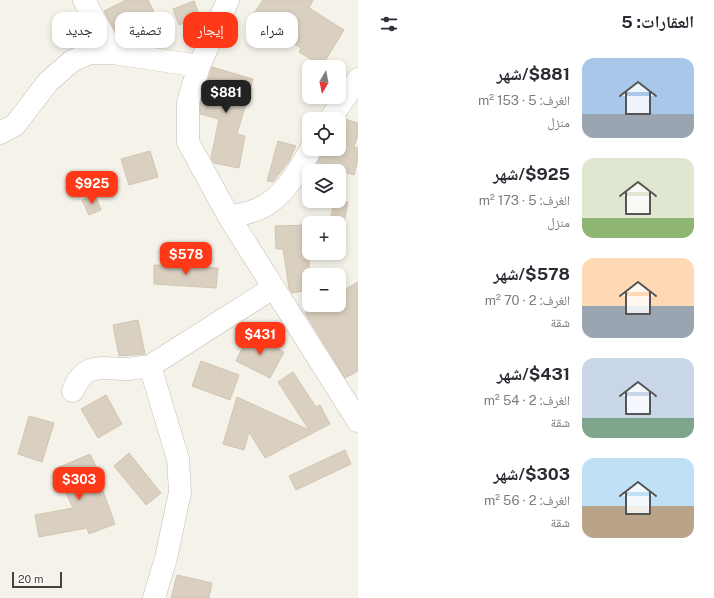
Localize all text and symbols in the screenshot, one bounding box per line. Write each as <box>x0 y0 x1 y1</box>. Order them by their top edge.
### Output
chip: جديد <box>52 12 107 48</box>
chip: تصفية <box>115 12 175 48</box>
chip: إيجار <box>183 12 238 48</box>
chip: شراء <box>246 12 298 48</box>
text: العقارات: 5 <box>621 12 694 32</box>
icon: filters <box>378 13 400 35</box>
north arrow <box>302 60 346 104</box>
map controls <box>302 60 346 312</box>
text: $881/شهر <box>497 64 570 84</box>
icon: home <box>614 74 662 122</box>
pin: $881 <box>202 80 250 114</box>
text: $881 <box>210 85 242 100</box>
text: الغرف: 5 · 153 m² <box>478 93 570 108</box>
button: locate <box>302 112 346 156</box>
text: منزل <box>547 115 570 130</box>
button: layers <box>302 164 346 208</box>
text: $925/شهر <box>493 164 570 184</box>
pin: $925 <box>68 171 116 205</box>
icon: home <box>614 174 662 222</box>
text: $925 <box>75 176 109 191</box>
text: الغرف: 5 · 173 m² <box>479 193 570 208</box>
text: منزل <box>547 215 570 230</box>
button: + <box>302 216 346 260</box>
pin: $578 <box>162 242 210 276</box>
text: $578 <box>169 247 203 262</box>
text: $578/شهر <box>493 264 570 284</box>
button: − <box>302 268 346 312</box>
icon: home <box>614 274 662 322</box>
text: الغرف: 2 · 70 m² <box>485 293 570 308</box>
text: شقة <box>551 315 570 330</box>
pin: $431 <box>236 322 284 356</box>
text: $431 <box>244 327 276 342</box>
text: $431/شهر <box>497 364 570 384</box>
icon: home <box>614 374 662 422</box>
text: الغرف: 2 · 54 m² <box>484 393 570 408</box>
text: شقة <box>551 415 570 430</box>
text: $303/شهر <box>493 464 570 484</box>
pin: $303 <box>55 467 103 501</box>
text: $303 <box>62 472 96 487</box>
icon: home <box>614 474 662 522</box>
text: الغرف: 2 · 56 m² <box>484 493 570 508</box>
text: شقة <box>551 515 570 530</box>
scale bar <box>12 570 62 589</box>
text: 20 m <box>18 573 43 585</box>

